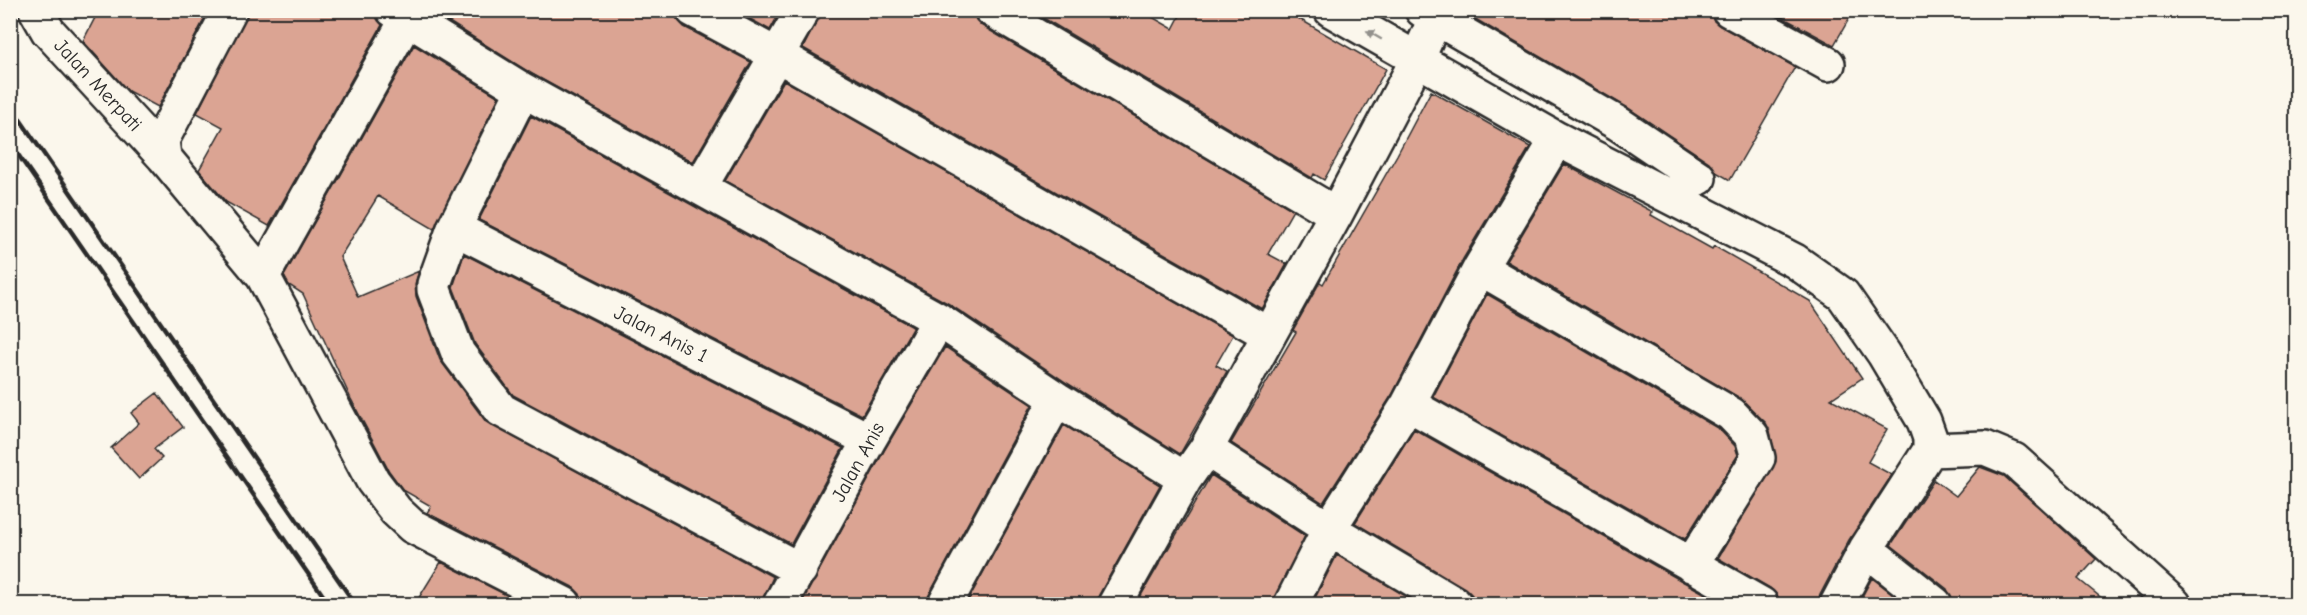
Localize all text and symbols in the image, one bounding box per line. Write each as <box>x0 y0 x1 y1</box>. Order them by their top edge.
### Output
one-way arrow <box>1365 30 1382 40</box>
street label: Jalan Merpati <box>49 34 147 136</box>
street label: Jalan Anis 1 <box>610 301 712 367</box>
street label: Jalan Anis <box>827 418 889 506</box>

